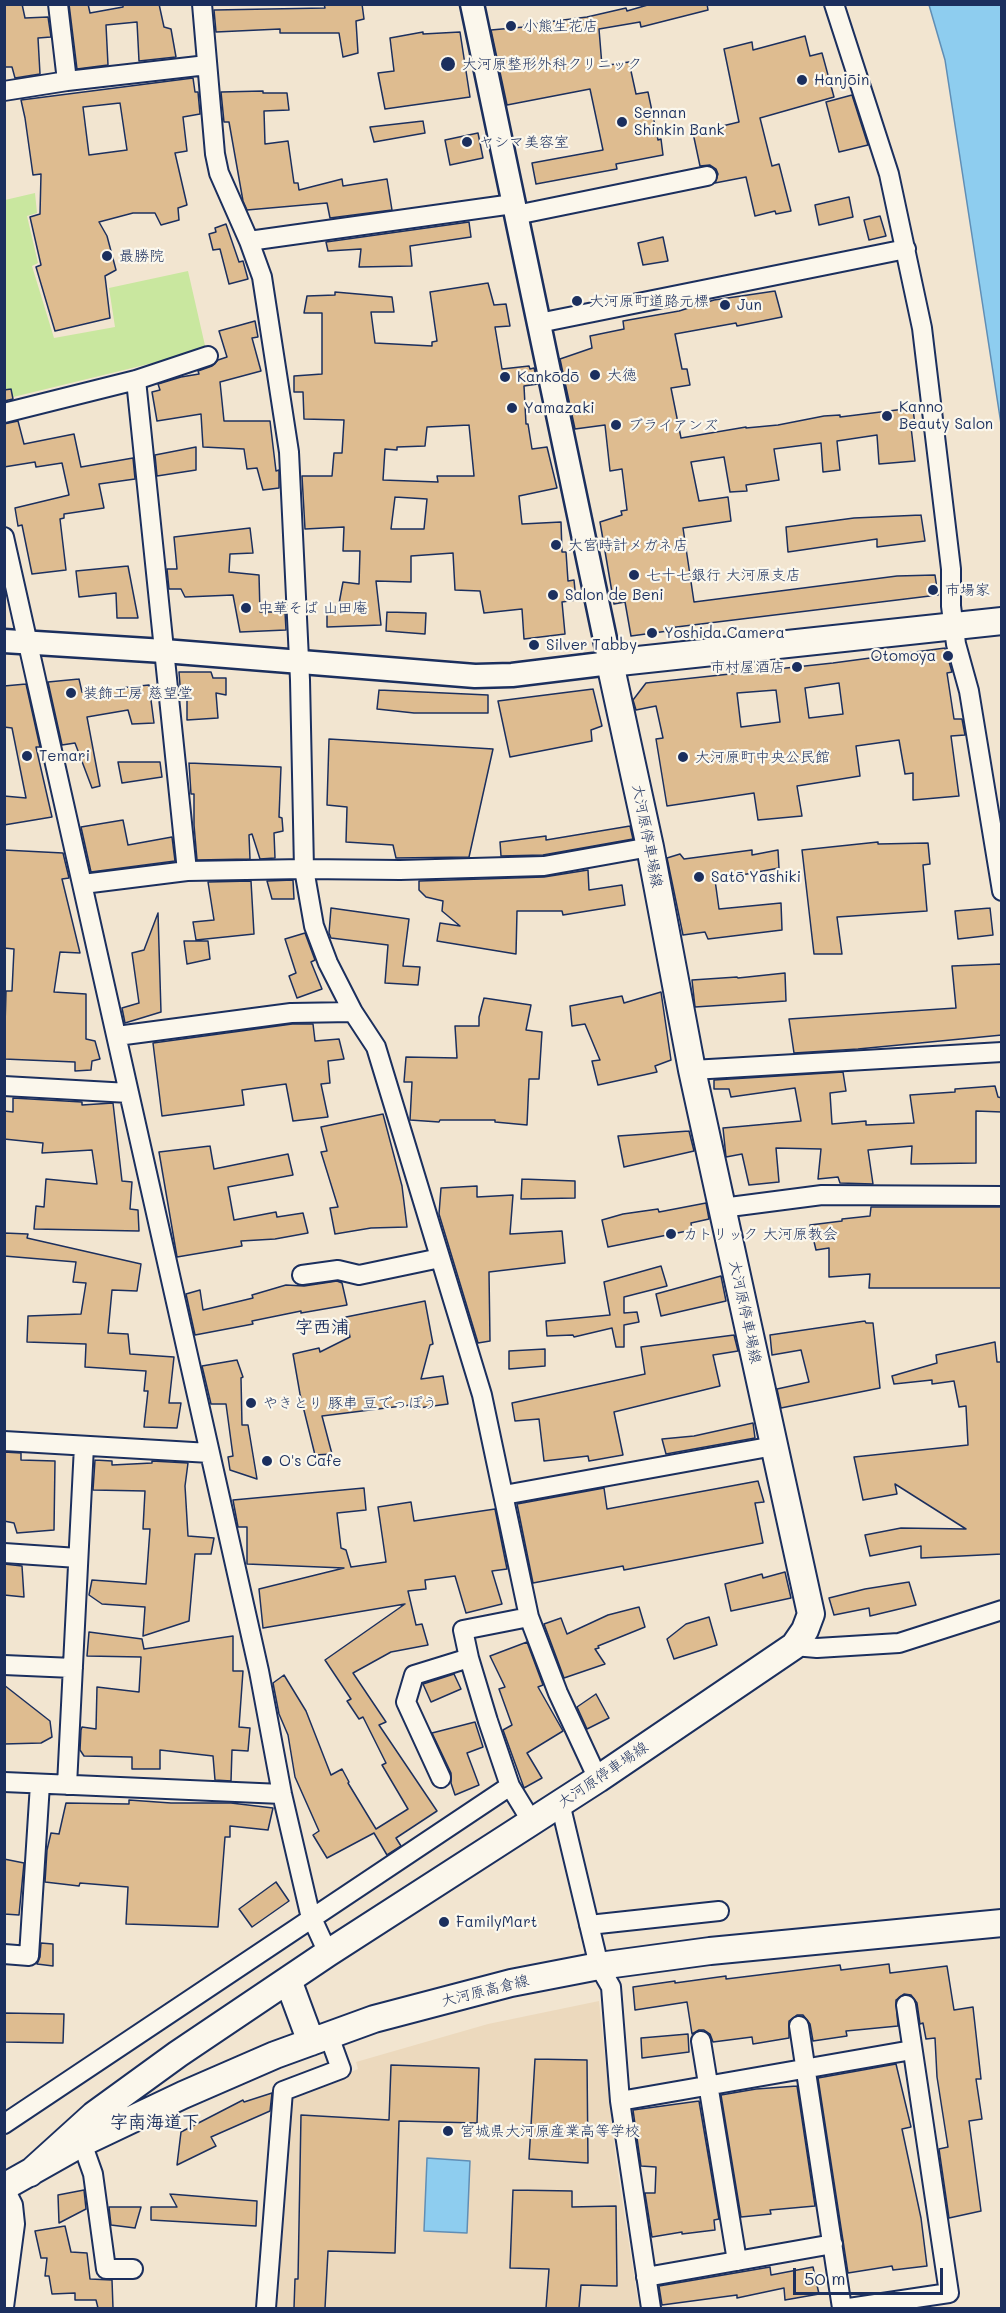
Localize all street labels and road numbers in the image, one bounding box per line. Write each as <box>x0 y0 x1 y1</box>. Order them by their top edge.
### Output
street label: 大河原停車場線 <box>628 783 666 889</box>
street label: 大河原停車場線 <box>725 1259 765 1365</box>
street label: 大河原停車場線 <box>554 1738 652 1812</box>
street label: 大河原高倉線 <box>439 1971 531 2011</box>

